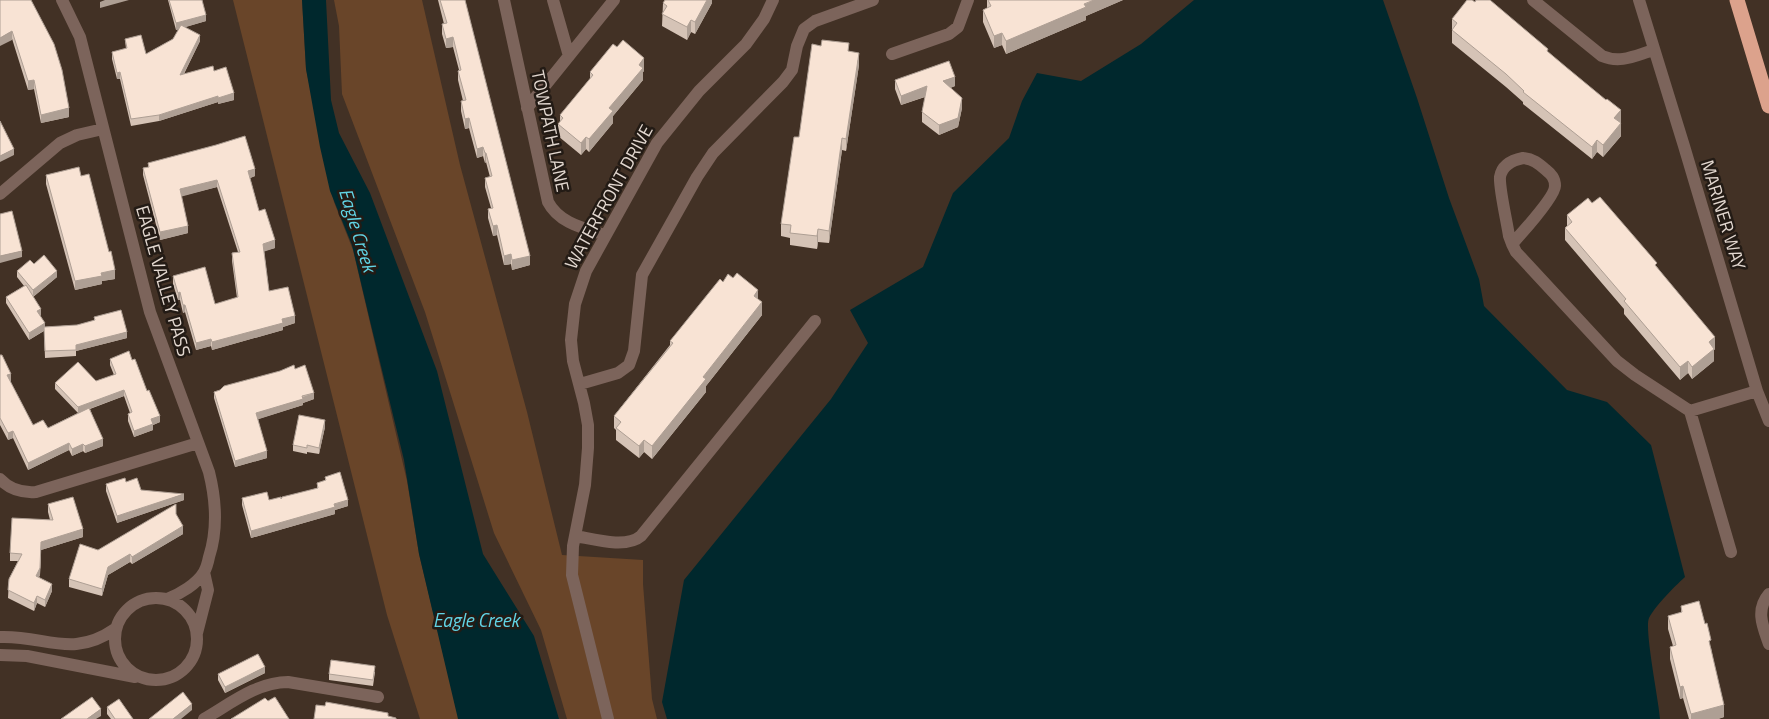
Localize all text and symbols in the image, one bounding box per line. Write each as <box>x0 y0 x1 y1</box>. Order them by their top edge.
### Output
street label: TOWPATH LANE <box>524 67 577 194</box>
street label: WATERFRONT DRIVE <box>558 120 660 274</box>
street label: MARINER WAY <box>1694 157 1753 273</box>
water label: Eagle Creek <box>332 184 386 278</box>
street label: EAGLE VALLEY PASS <box>129 202 198 360</box>
water label: Eagle Creek <box>433 605 522 634</box>

